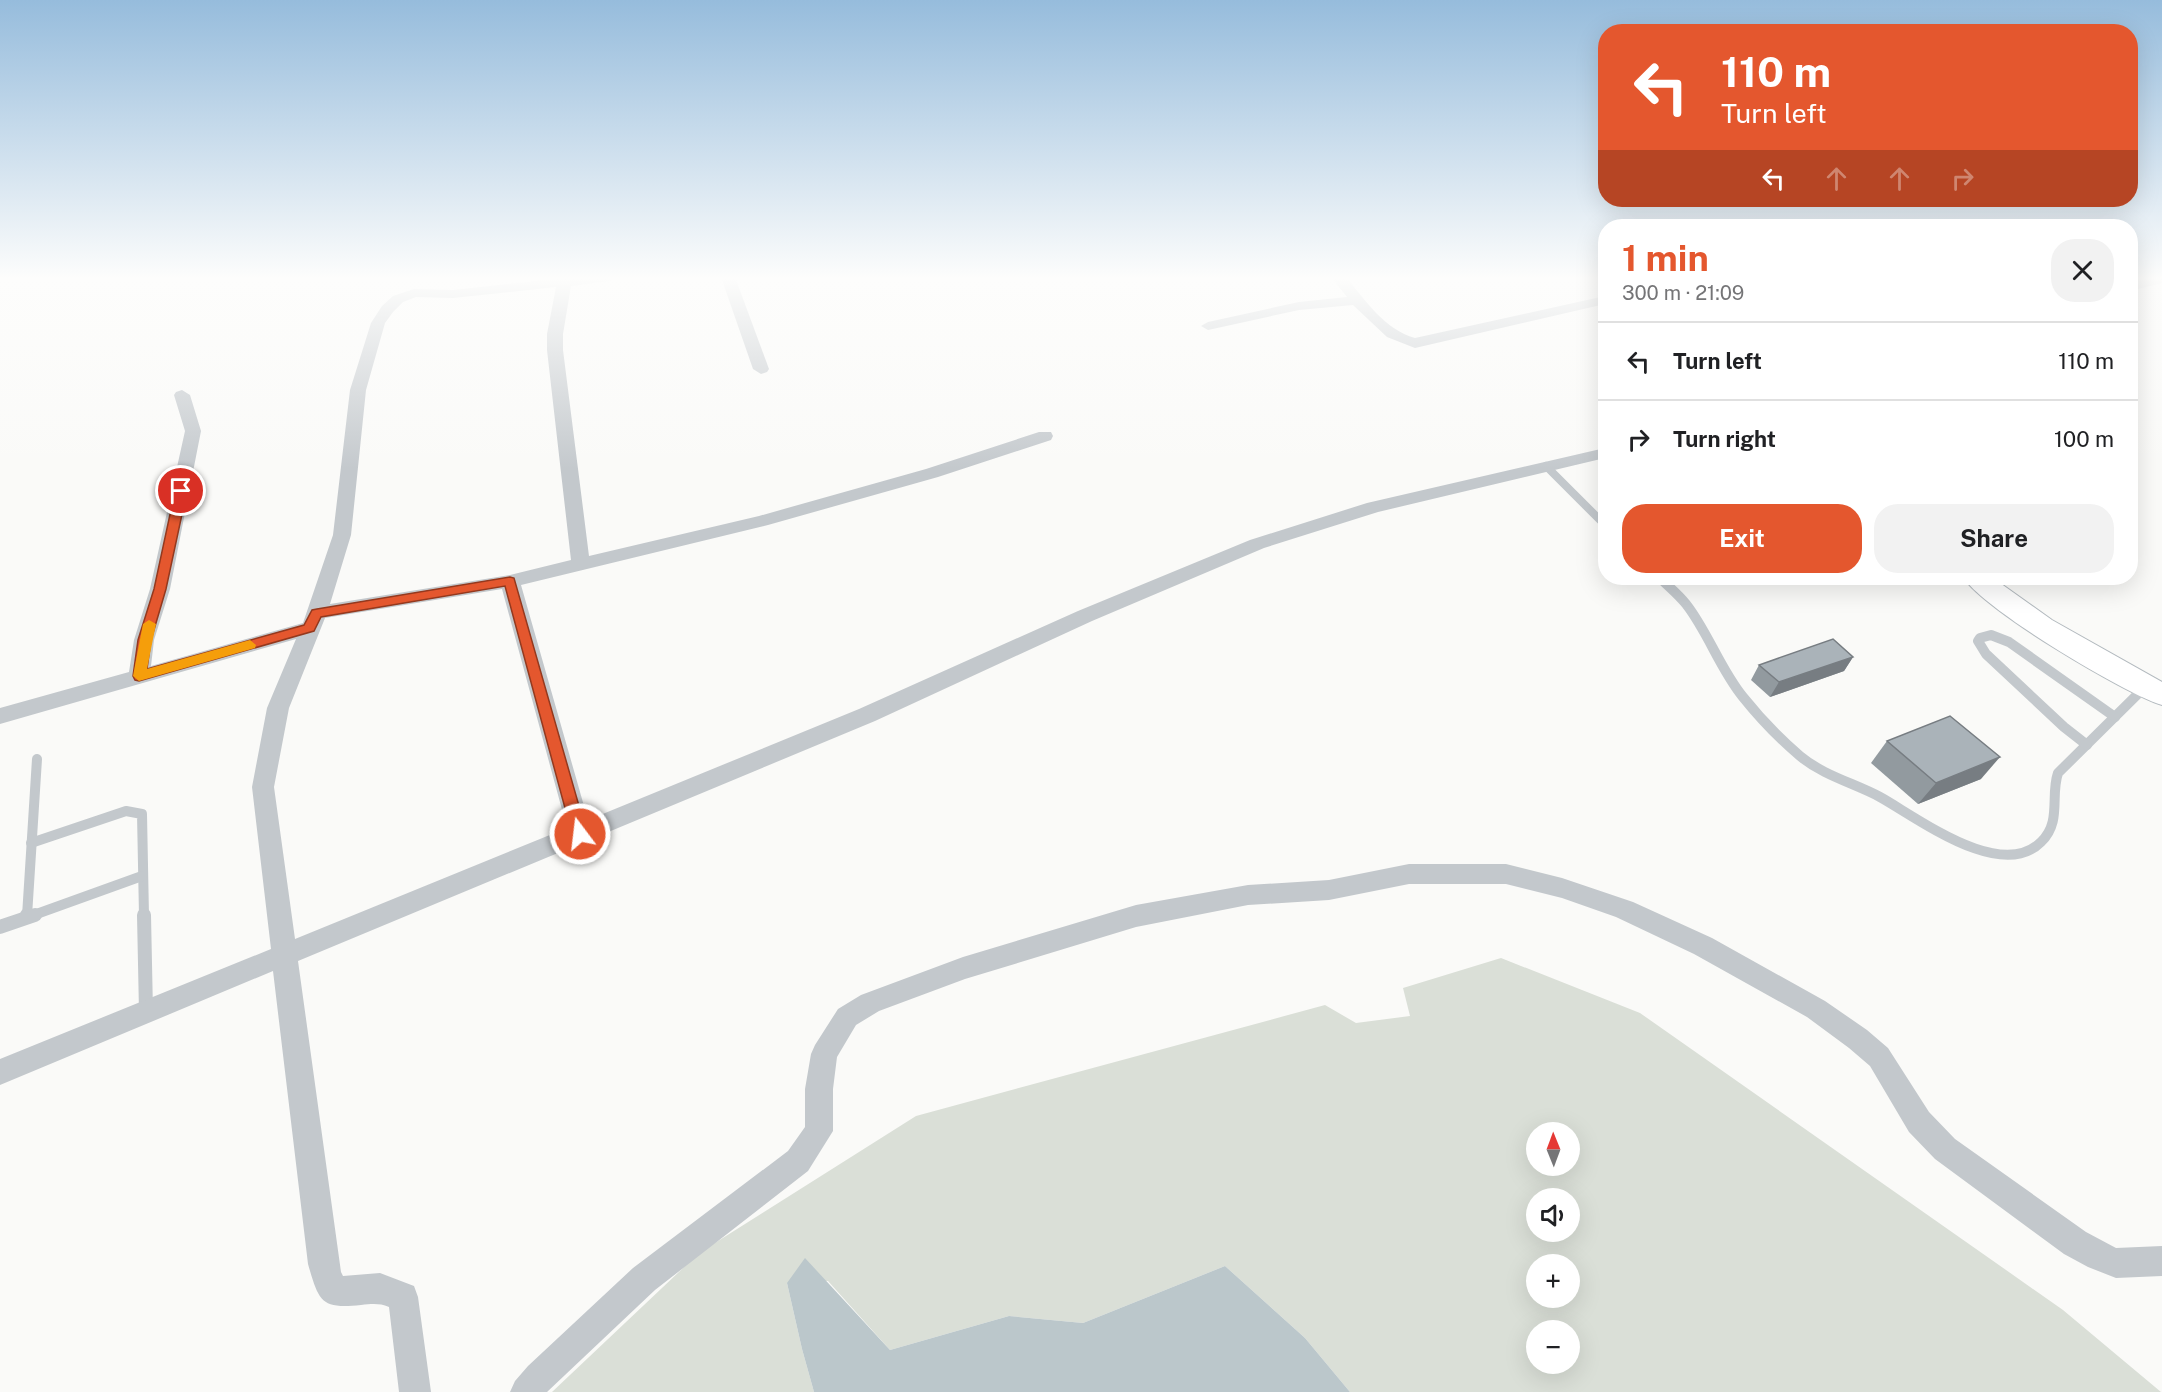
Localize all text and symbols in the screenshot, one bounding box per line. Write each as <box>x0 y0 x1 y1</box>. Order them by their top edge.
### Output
text: 110 m <box>1721 47 1831 96</box>
icon: left <box>1622 48 1700 126</box>
text: Turn left <box>1721 97 1827 129</box>
icon: left <box>1757 162 1790 195</box>
icon: ahead <box>1820 162 1853 195</box>
icon: ahead <box>1883 162 1916 195</box>
icon: right <box>1946 162 1979 195</box>
text: 1 min <box>1622 237 1709 279</box>
button: close <box>2051 239 2114 302</box>
text: 300 m · 21:09 <box>1622 281 1744 305</box>
icon: left <box>1622 345 1655 378</box>
text: Turn left <box>1673 348 1762 374</box>
text: 110 m <box>2058 348 2114 374</box>
icon: right <box>1622 423 1655 456</box>
text: Turn right <box>1673 426 1776 452</box>
text: 100 m <box>2054 426 2114 452</box>
pin <box>155 465 206 516</box>
icon: arrive <box>164 474 197 507</box>
button: Exit <box>1622 504 1862 573</box>
button: Share <box>1874 504 2114 573</box>
position arrow <box>548 802 612 866</box>
north arrow <box>1526 1122 1580 1176</box>
map controls <box>1526 1122 1580 1374</box>
button: sound <box>1526 1188 1580 1242</box>
button: + <box>1526 1254 1580 1308</box>
button: − <box>1526 1320 1580 1374</box>

